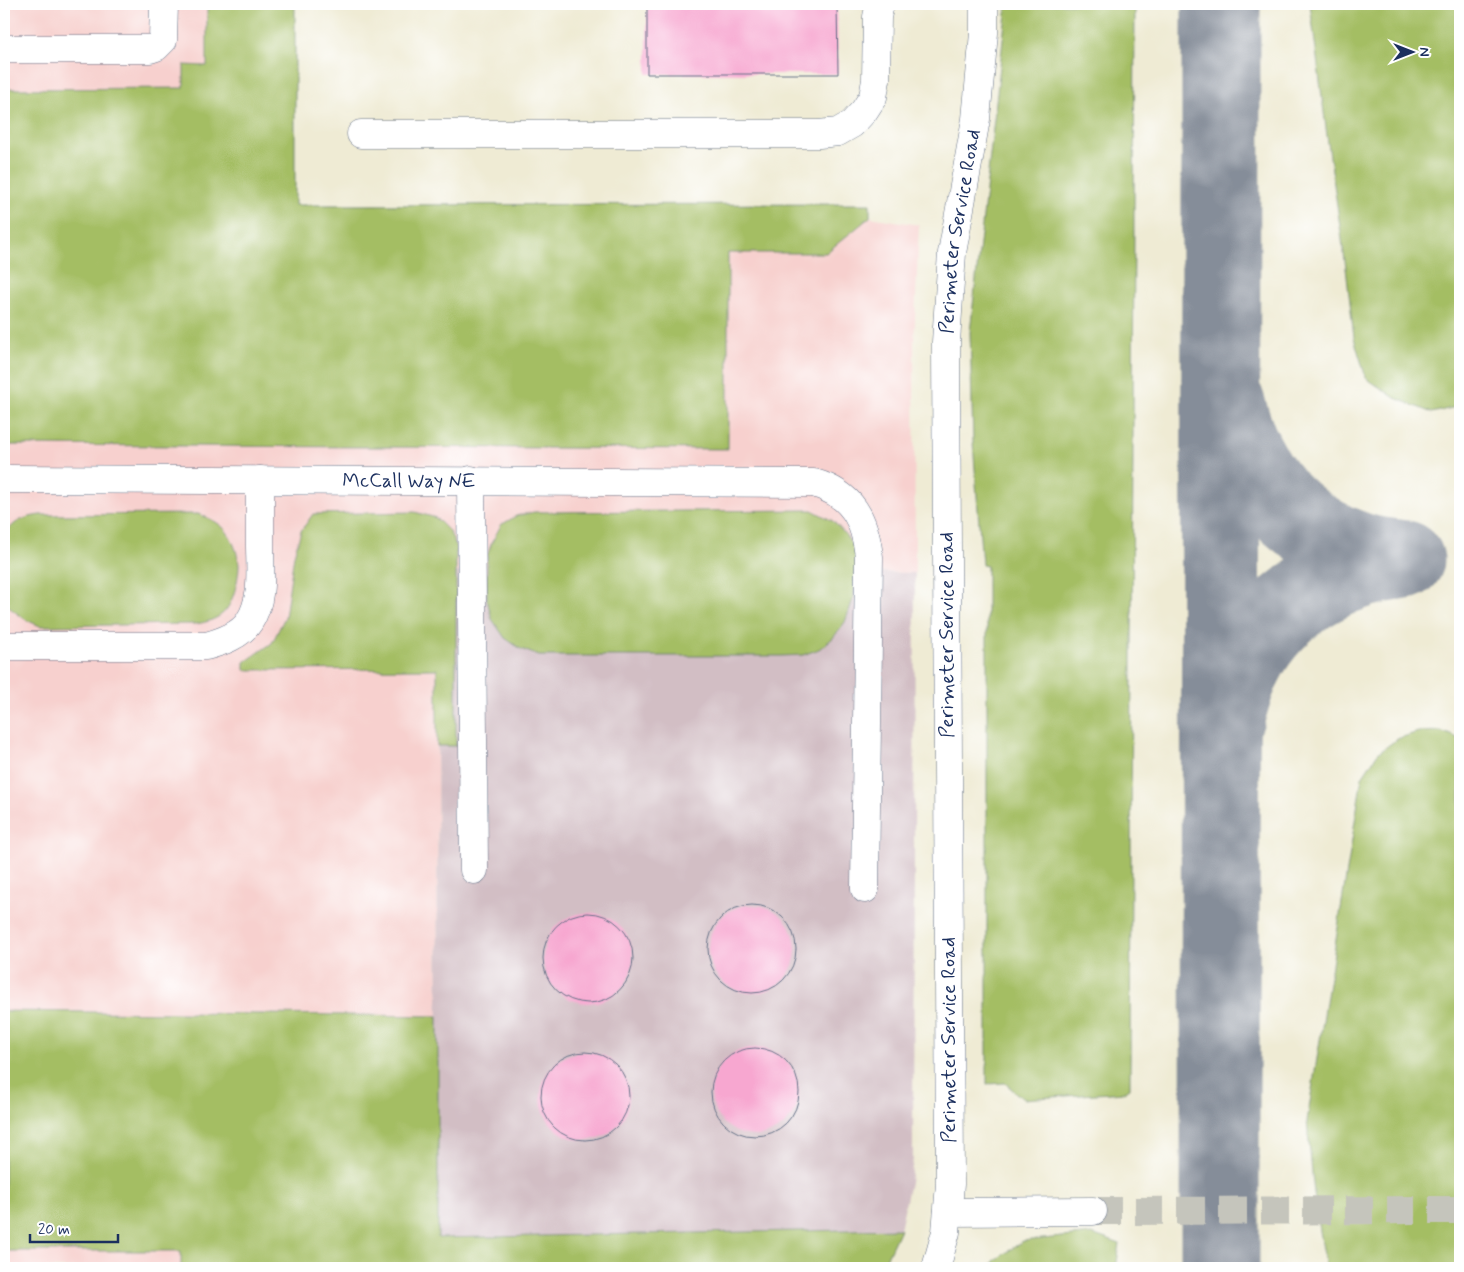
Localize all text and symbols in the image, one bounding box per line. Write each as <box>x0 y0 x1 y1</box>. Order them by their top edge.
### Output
north arrow <box>1386 28 1436 78</box>
text: N <box>1415 47 1433 57</box>
street label: Perimeter Service Road <box>933 127 987 335</box>
street label: McCall Way NE <box>342 467 476 495</box>
street label: Perimeter Service Road <box>934 532 961 738</box>
street label: Perimeter Service Road <box>936 937 963 1143</box>
scale bar <box>30 1212 118 1244</box>
text: 20 m <box>38 1220 70 1240</box>

